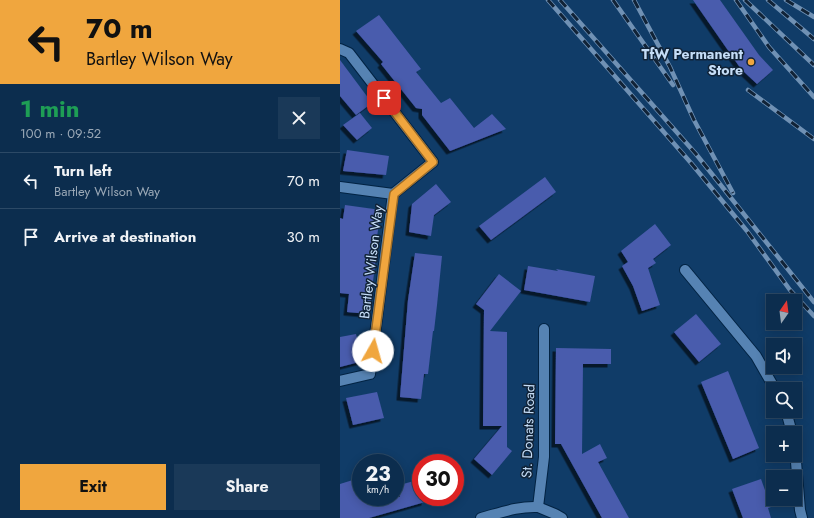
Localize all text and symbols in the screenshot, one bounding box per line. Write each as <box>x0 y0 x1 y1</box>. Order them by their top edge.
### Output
text: 70 m <box>86 8 153 49</box>
icon: left <box>20 16 72 68</box>
place label: TfW Permanent Store <box>642 44 744 80</box>
text: Bartley Wilson Way <box>86 46 233 72</box>
marker: TfW Permanent Store <box>746 57 756 67</box>
pin <box>367 81 401 115</box>
icon: arrive <box>373 87 395 109</box>
text: 1 min <box>20 91 80 126</box>
button: close <box>278 97 320 139</box>
text: 100 m · 09:52 <box>20 124 101 143</box>
text: Turn left <box>54 160 112 182</box>
icon: left <box>20 170 42 192</box>
text: 70 m <box>287 170 320 192</box>
text: Bartley Wilson Way <box>54 182 160 201</box>
street label: Bartley Wilson Way <box>354 203 388 320</box>
icon: arrive <box>20 226 42 248</box>
text: Arrive at destination <box>54 226 196 248</box>
text: 30 m <box>287 226 320 248</box>
north arrow <box>766 294 802 330</box>
map controls <box>766 294 802 506</box>
position arrow <box>352 330 394 372</box>
button: sound <box>766 338 802 374</box>
button: search <box>766 382 802 418</box>
street label: St. Donats Road <box>516 384 540 478</box>
button: + <box>766 426 802 462</box>
speed limit sign: 30 <box>412 454 464 506</box>
text: 23 <box>365 460 391 489</box>
button: Exit <box>20 464 166 510</box>
button: Share <box>174 464 320 510</box>
button: − <box>766 470 802 506</box>
text: km/h <box>367 482 389 497</box>

